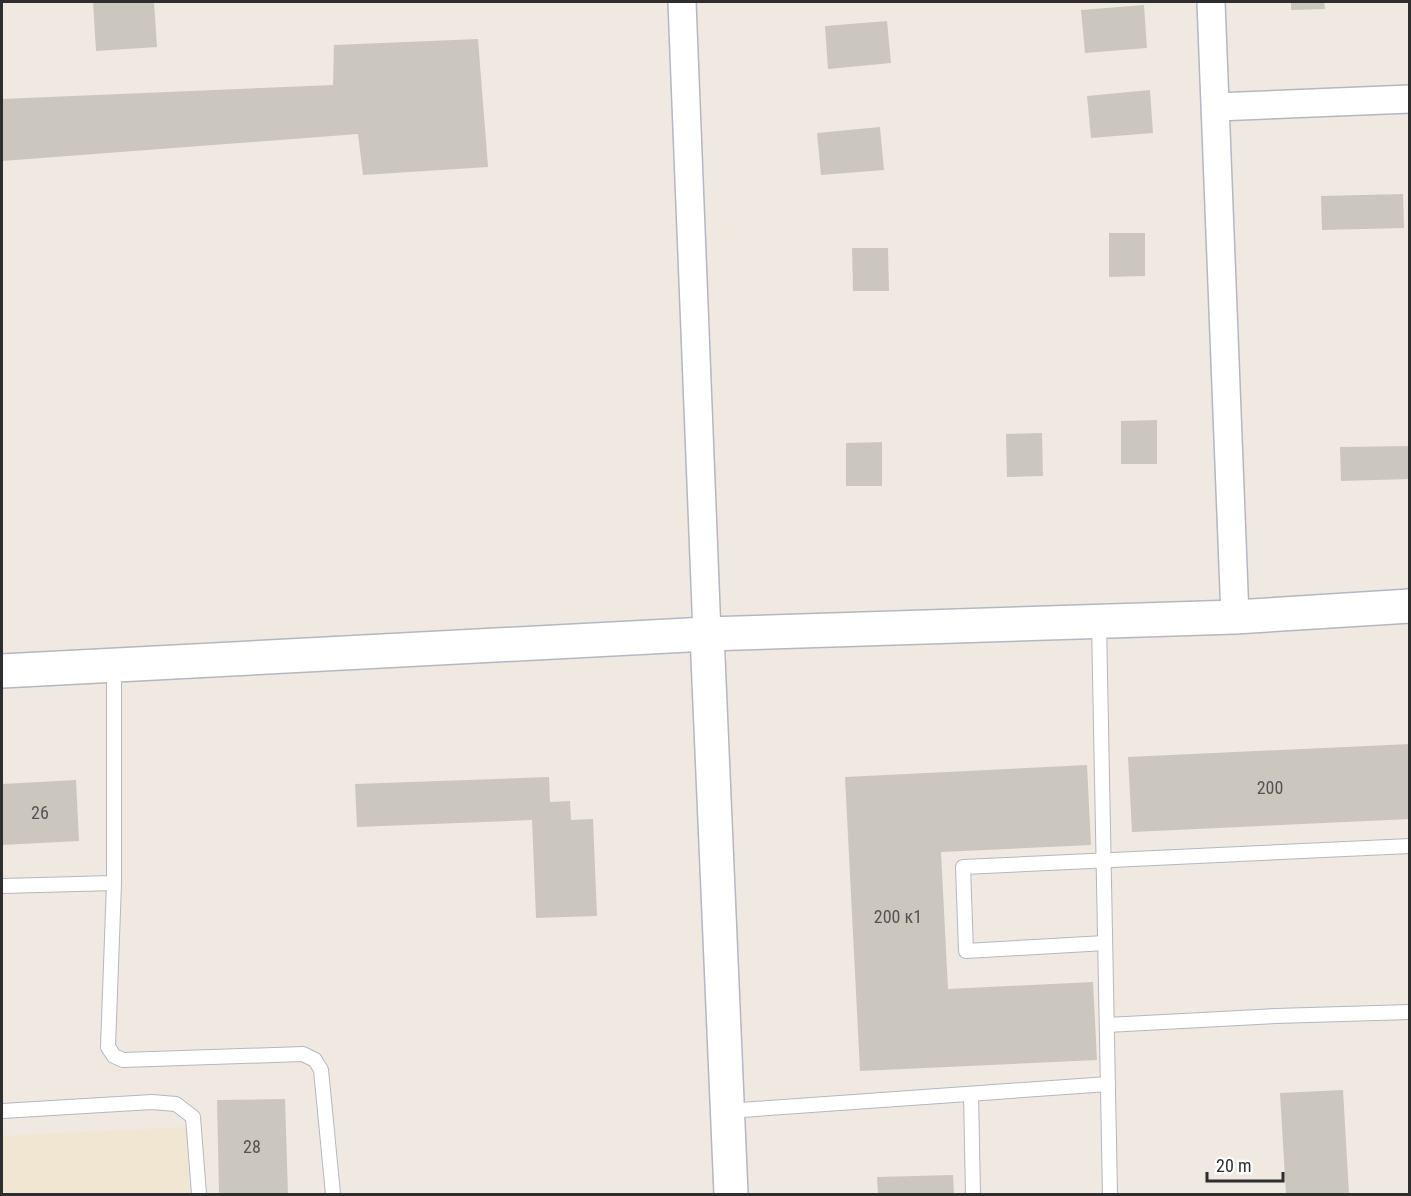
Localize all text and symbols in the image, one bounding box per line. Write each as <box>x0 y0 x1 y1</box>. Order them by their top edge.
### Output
house number: 200 <box>1257 777 1283 798</box>
house number: 26 <box>31 802 49 823</box>
house number: 200 к1 <box>874 906 922 927</box>
house number: 28 <box>243 1136 261 1157</box>
scale bar <box>1207 1145 1284 1183</box>
text: 20 m <box>1216 1155 1251 1176</box>

